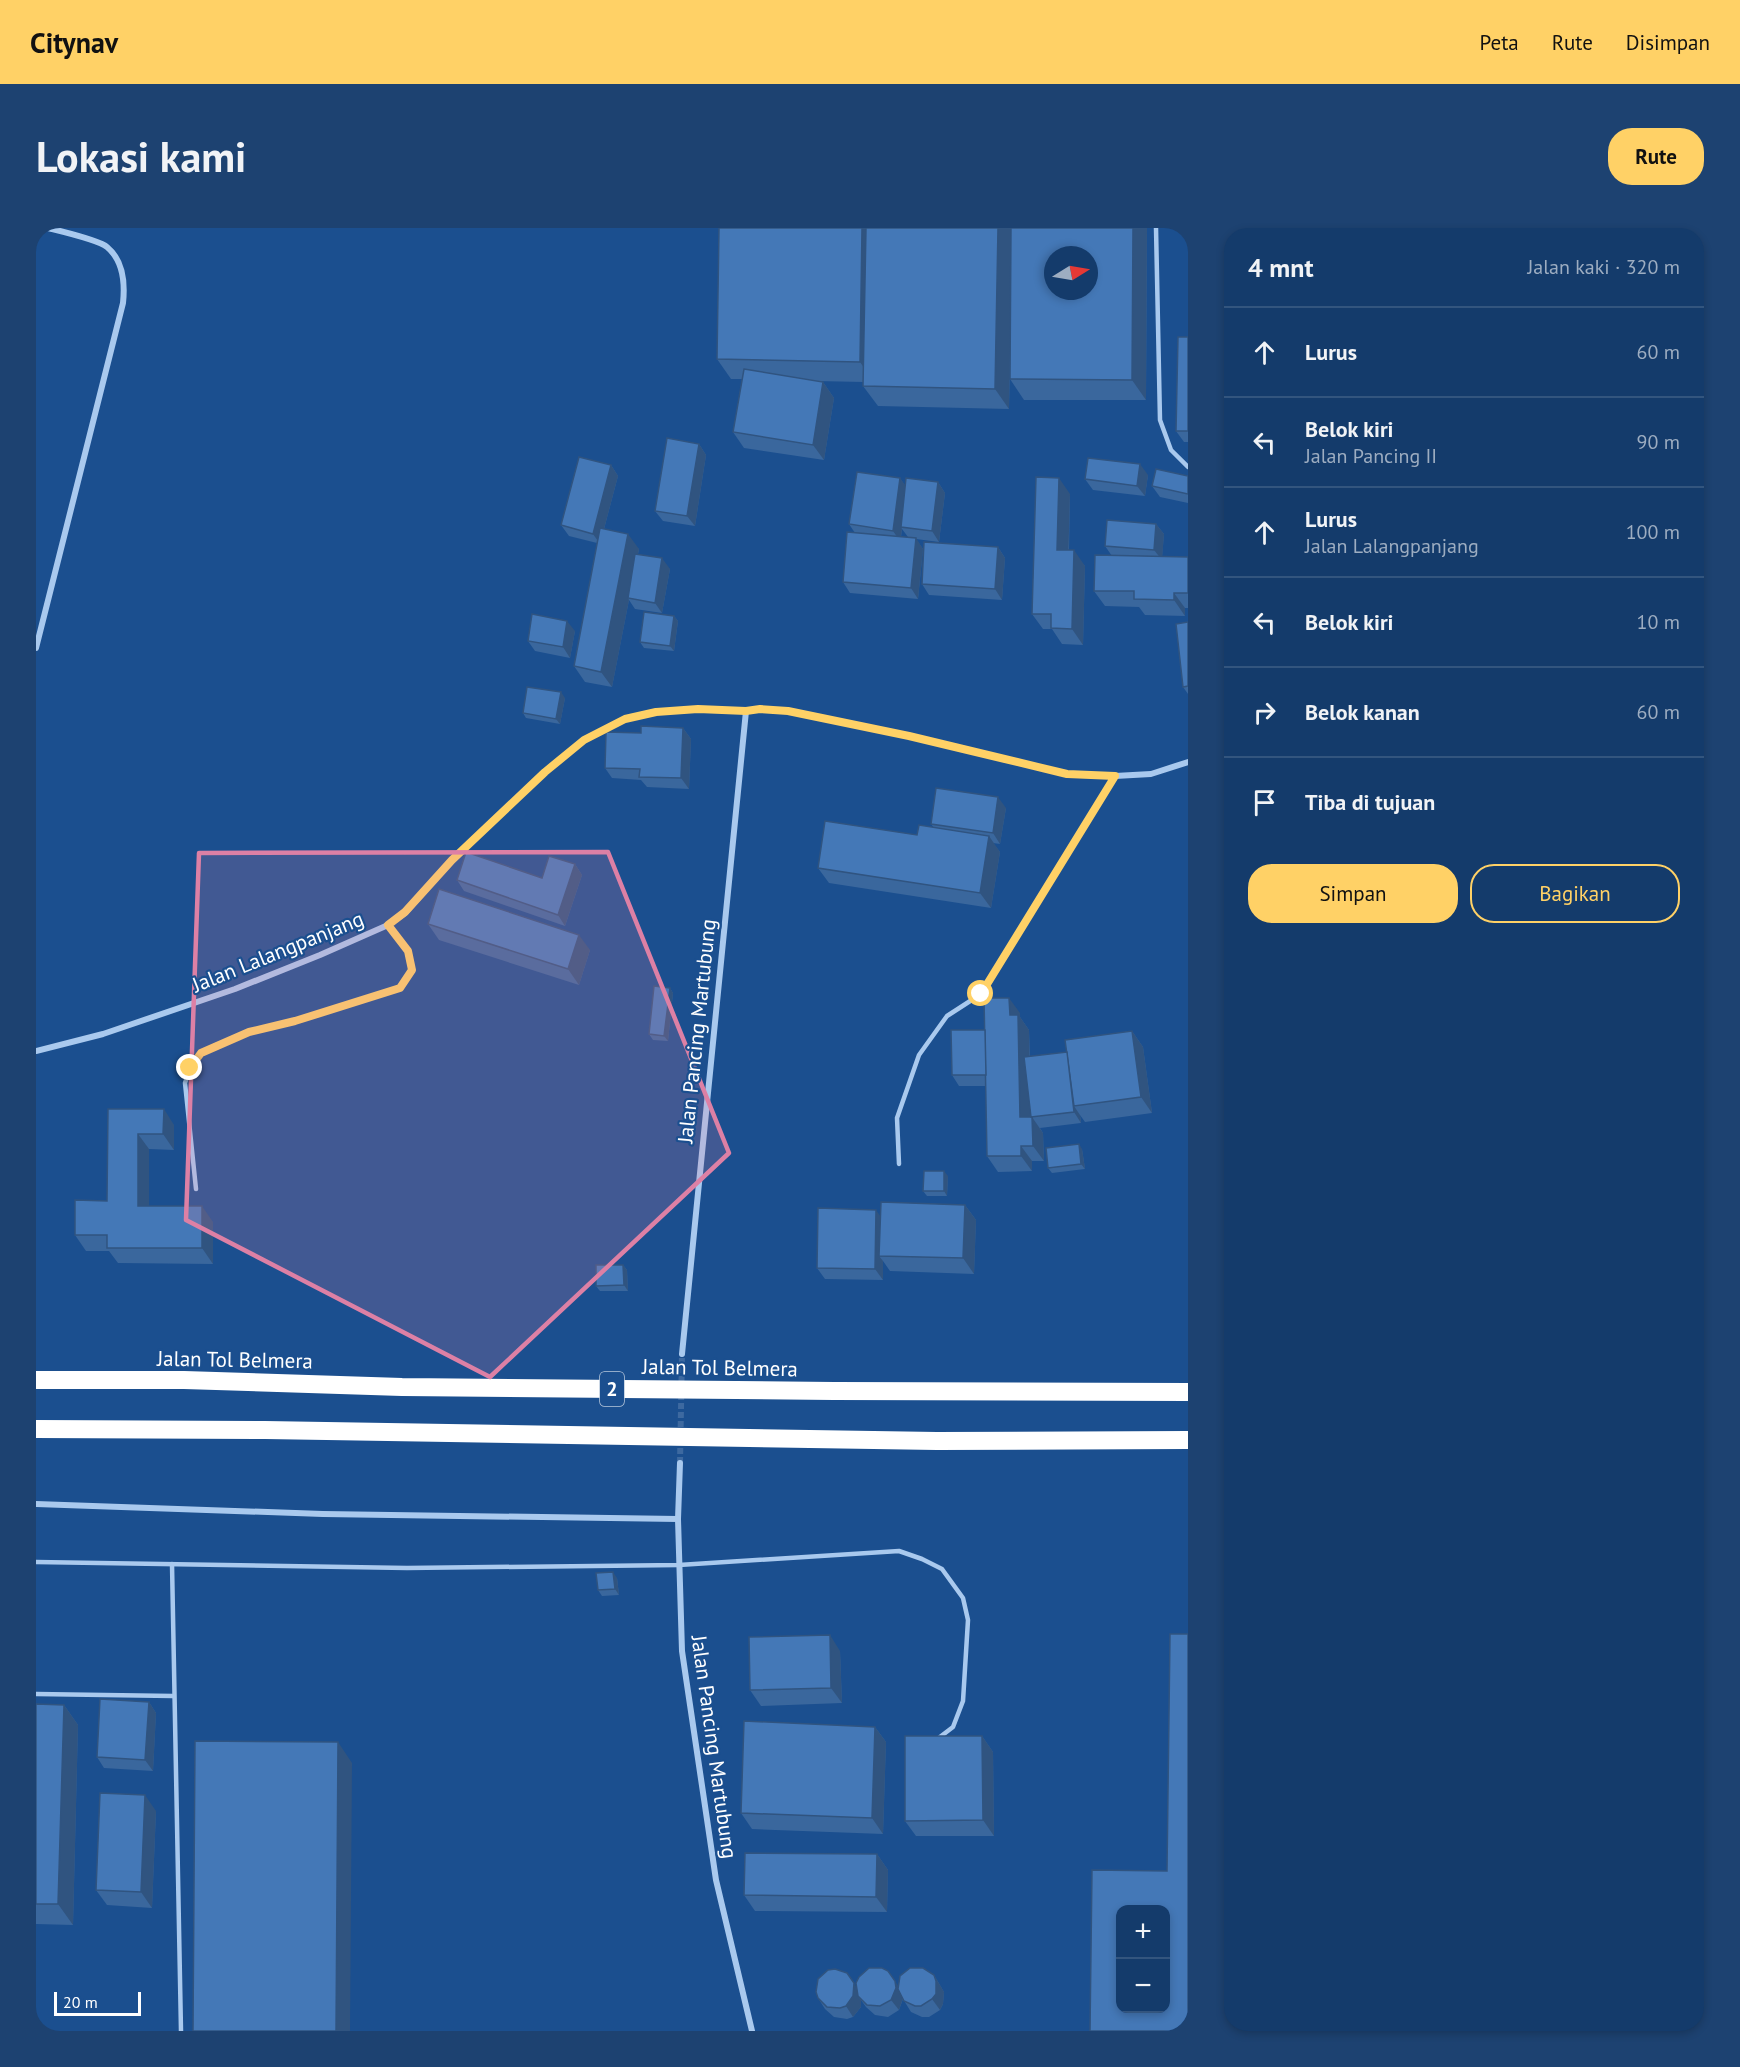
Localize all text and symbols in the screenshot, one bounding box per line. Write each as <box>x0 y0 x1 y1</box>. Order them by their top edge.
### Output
text: Citynav <box>30 24 118 61</box>
text: Peta <box>1479 29 1519 56</box>
text: Rute <box>1552 29 1593 56</box>
text: Disimpan <box>1626 29 1710 56</box>
button: Rute <box>1608 128 1704 185</box>
text: Lokasi kami <box>36 129 246 184</box>
north arrow <box>1044 246 1098 300</box>
text: 4 mnt <box>1248 251 1314 284</box>
text: Jalan kaki · 320 m <box>1527 254 1680 280</box>
icon: ahead <box>1248 336 1281 369</box>
text: Lurus <box>1305 338 1357 366</box>
text: 60 m <box>1637 339 1680 365</box>
text: Belok kiri <box>1305 415 1394 443</box>
icon: left <box>1248 426 1281 459</box>
text: 90 m <box>1637 429 1680 455</box>
text: Jalan Pancing II <box>1305 443 1437 469</box>
text: Lurus <box>1305 505 1357 533</box>
icon: ahead <box>1248 516 1281 549</box>
text: 100 m <box>1626 519 1680 545</box>
text: Jalan Lalangpanjang <box>1305 533 1479 559</box>
icon: left <box>1248 606 1281 639</box>
text: Belok kiri <box>1305 608 1394 636</box>
text: 10 m <box>1637 609 1680 635</box>
icon: right <box>1248 696 1281 729</box>
text: Belok kanan <box>1305 698 1420 726</box>
text: 60 m <box>1637 699 1680 725</box>
icon: arrive <box>1248 786 1281 819</box>
text: Tiba di tujuan <box>1305 788 1435 816</box>
button: Simpan <box>1248 864 1458 923</box>
button: Bagikan <box>1470 864 1680 923</box>
street label: Jalan Lalangpanjang <box>187 905 367 999</box>
street label: Jalan Pancing Martubung <box>671 918 722 1145</box>
route start <box>967 980 993 1006</box>
route end <box>176 1054 202 1080</box>
street label: Jalan Tol Belmera <box>156 1345 313 1374</box>
street label: Jalan Tol Belmera <box>641 1353 798 1382</box>
road number: 2 <box>600 1372 624 1406</box>
street label: Jalan Pancing Martubung <box>685 1633 744 1860</box>
map controls <box>1116 1905 1170 2013</box>
button: + <box>1116 1905 1170 1959</box>
button: − <box>1116 1959 1170 2013</box>
scale bar <box>54 1989 141 2016</box>
text: 20 m <box>63 1992 98 2012</box>

